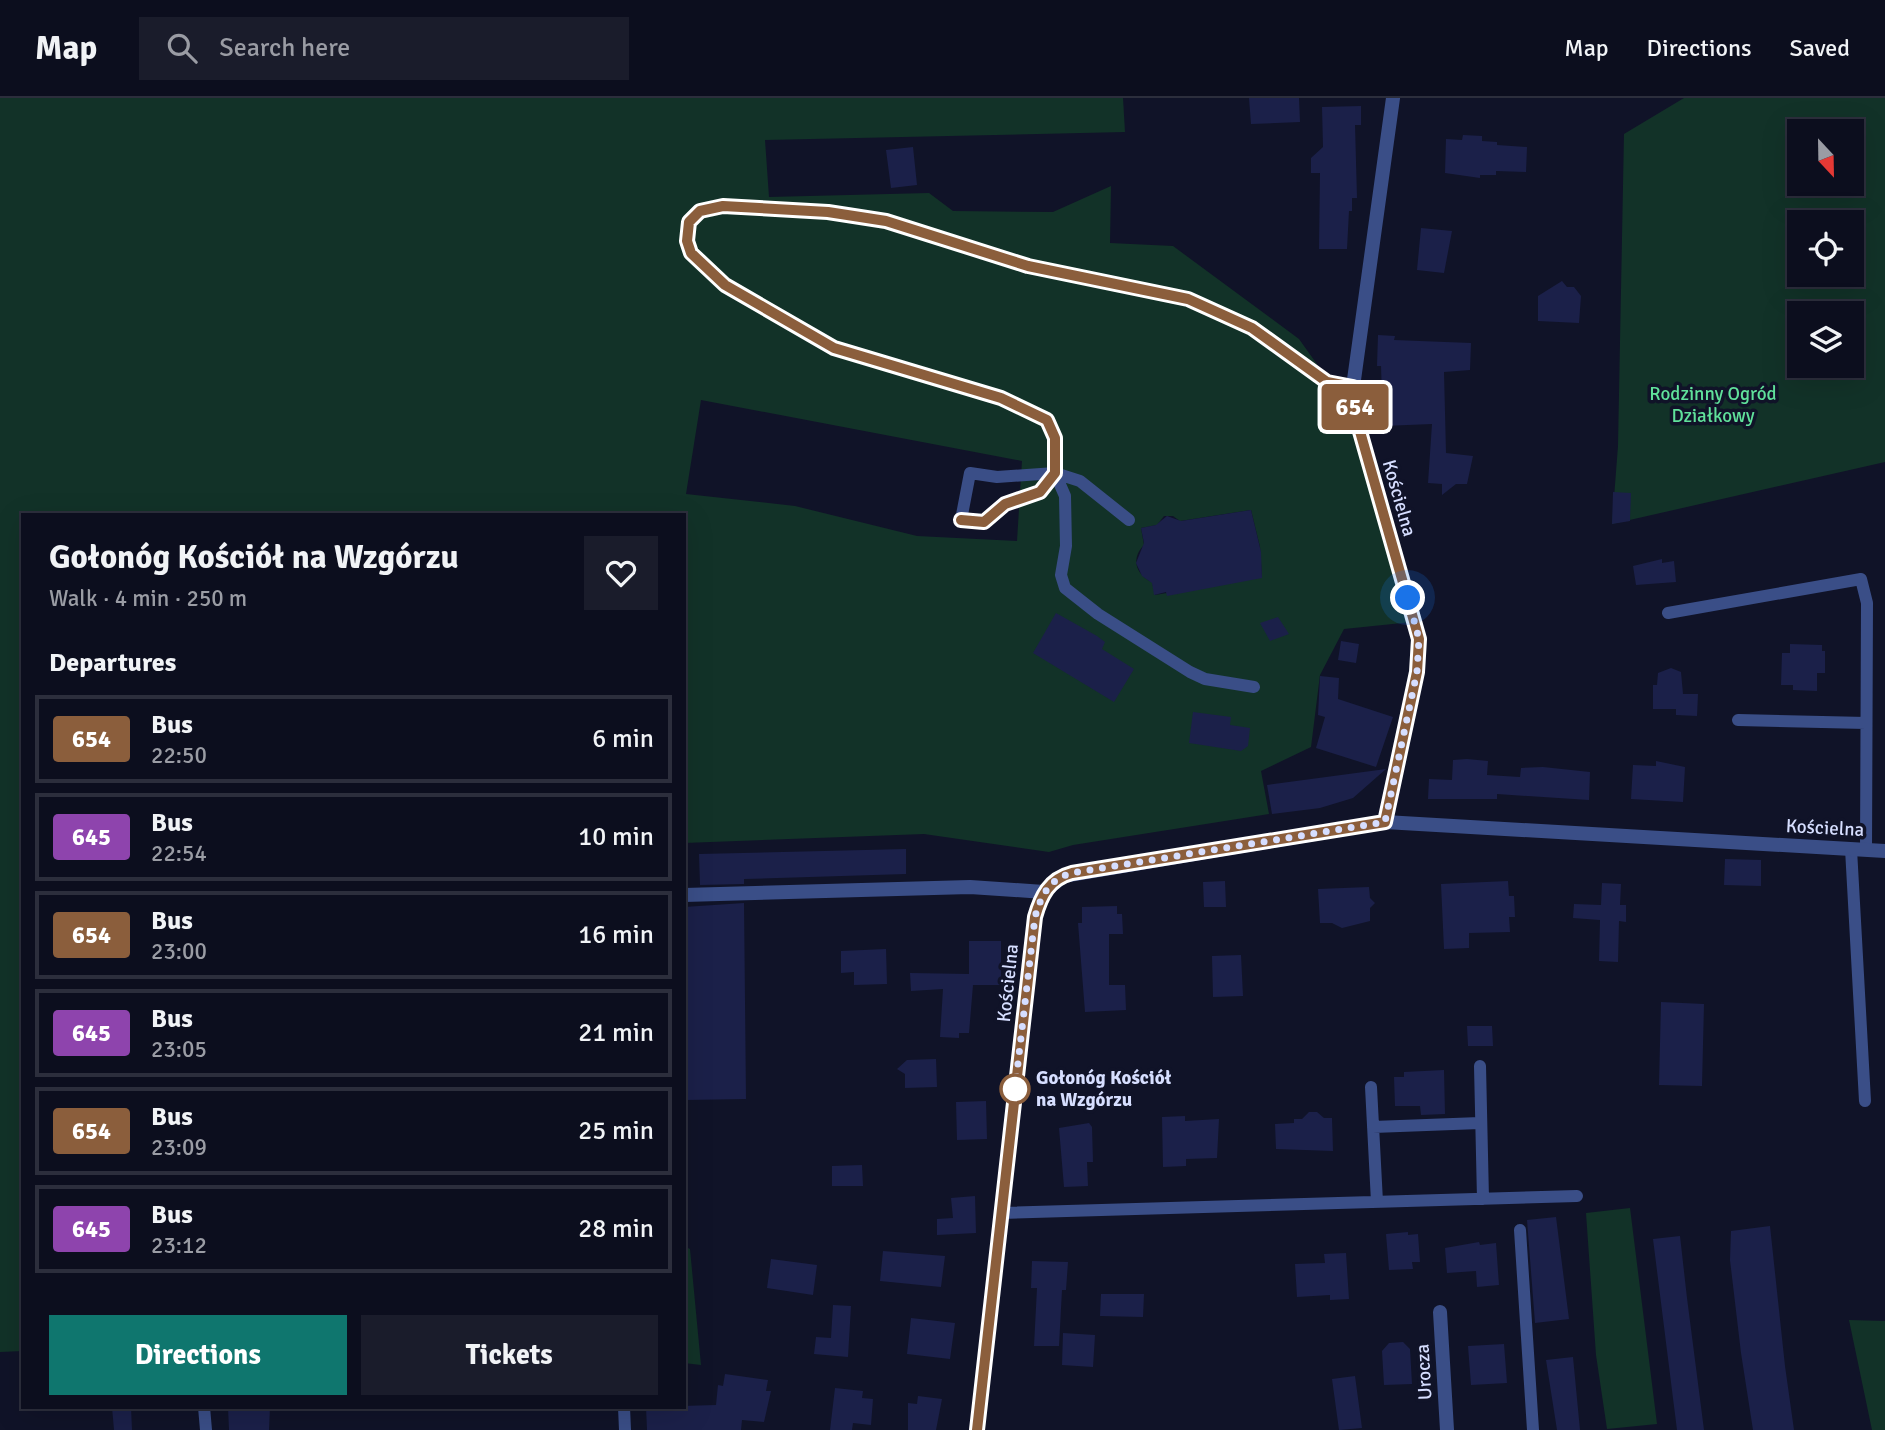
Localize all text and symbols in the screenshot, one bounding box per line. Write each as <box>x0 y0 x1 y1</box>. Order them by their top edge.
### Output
search box <box>139 17 629 80</box>
text: Map <box>35 28 97 69</box>
icon: search <box>163 29 201 67</box>
text: Search here <box>219 32 350 64</box>
text: Map <box>1564 33 1609 63</box>
text: Directions <box>1647 33 1752 63</box>
text: Saved <box>1790 33 1850 63</box>
north arrow <box>1787 119 1864 196</box>
map controls <box>1787 119 1864 378</box>
button: locate <box>1787 210 1864 287</box>
button: layers <box>1787 301 1864 378</box>
park label: Rodzinny Ogród Działkowy <box>1649 382 1777 428</box>
line badge: 654 <box>1315 384 1395 430</box>
text: 654 <box>1336 392 1374 422</box>
street label: Kościelna <box>1377 457 1421 539</box>
button: heart <box>584 536 658 610</box>
text: Gołonóg Kościół na Wzgórzu <box>49 537 459 578</box>
your location <box>1390 580 1425 615</box>
text: Walk · 4 min · 250 m <box>49 584 247 613</box>
text: Departures <box>49 647 176 679</box>
text: Bus <box>151 709 193 741</box>
text: 6 min <box>592 723 654 755</box>
text: 654 <box>72 724 111 754</box>
text: 22:50 <box>151 741 207 770</box>
text: Bus <box>151 807 193 839</box>
street label: Kościelna <box>1785 814 1865 842</box>
text: 10 min <box>578 821 654 853</box>
text: 645 <box>72 822 111 852</box>
text: 22:54 <box>151 839 207 868</box>
text: Bus <box>151 905 193 937</box>
text: 16 min <box>578 919 654 951</box>
text: 654 <box>72 920 111 950</box>
text: 23:00 <box>151 937 207 966</box>
street label: Kościelna <box>992 943 1024 1023</box>
text: Bus <box>151 1003 193 1035</box>
text: 21 min <box>578 1017 654 1049</box>
text: 645 <box>72 1018 111 1048</box>
text: 23:05 <box>151 1035 207 1064</box>
place label: Gołonóg Kościół na Wzgórzu <box>1036 1066 1172 1112</box>
marker: Gołonóg Kościół na Wzgórzu <box>1000 1074 1030 1104</box>
text: Bus <box>151 1101 193 1133</box>
text: 25 min <box>578 1115 654 1147</box>
text: 654 <box>72 1116 111 1146</box>
text: 23:09 <box>151 1133 207 1162</box>
text: Bus <box>151 1199 193 1231</box>
text: 28 min <box>578 1213 654 1245</box>
text: 645 <box>72 1214 111 1244</box>
text: 23:12 <box>151 1231 207 1260</box>
button: Directions <box>49 1315 347 1395</box>
button: Tickets <box>361 1315 658 1395</box>
street label: Urocza <box>1411 1343 1437 1401</box>

